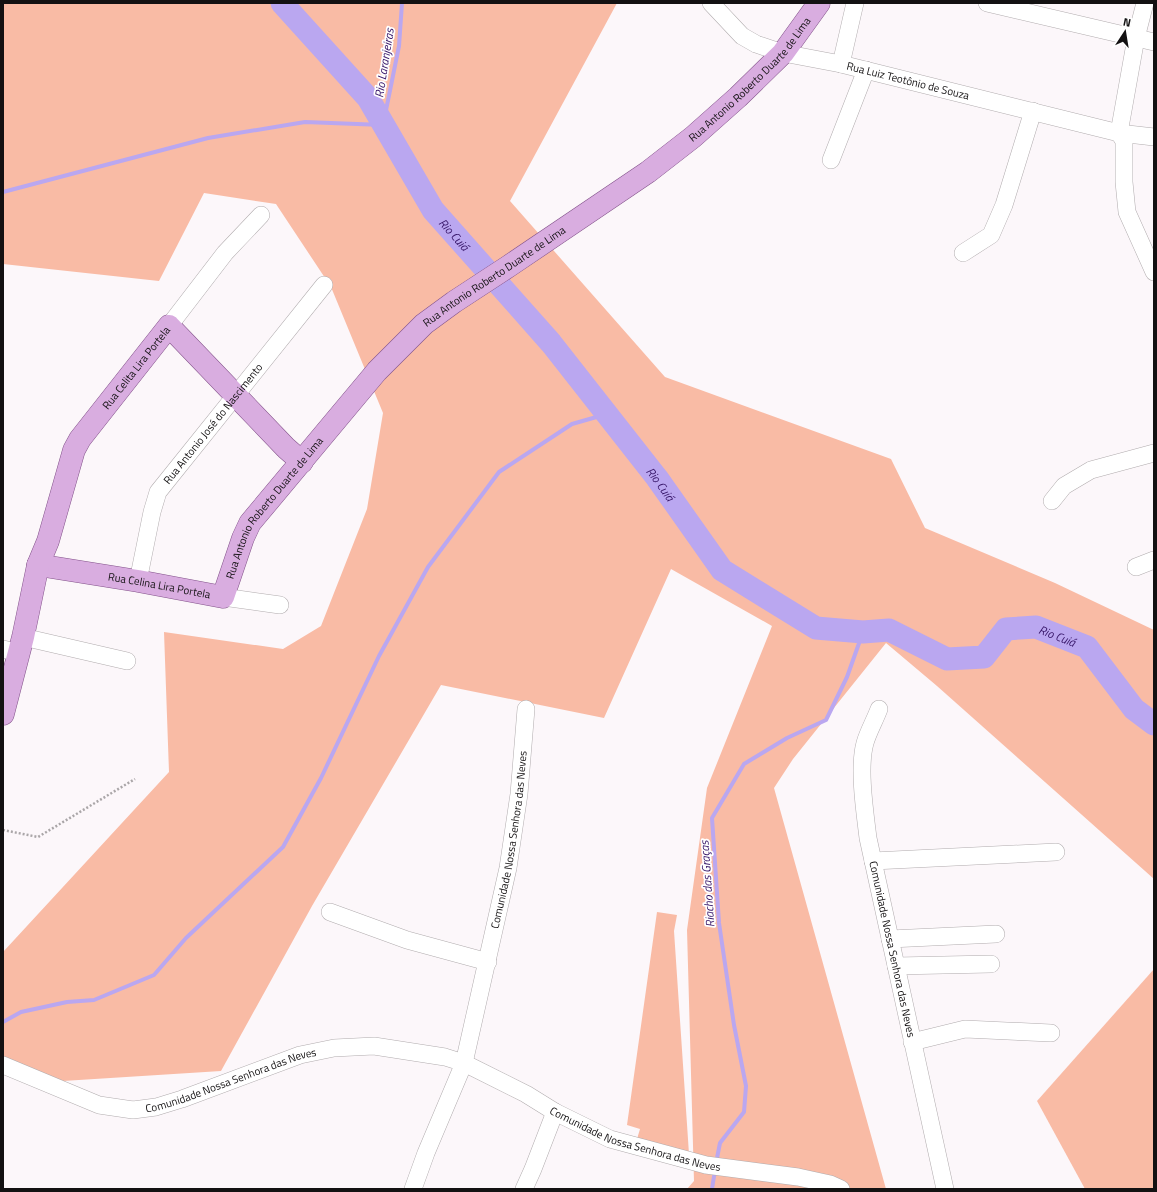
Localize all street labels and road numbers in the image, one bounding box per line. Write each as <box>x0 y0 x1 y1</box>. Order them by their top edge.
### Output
street label: Rua Antonio Roberto Duarte de Lima <box>685 13 815 146</box>
street label: Rua Luiz Teotônio de Souza <box>845 58 972 104</box>
street label: Rua Antonio Roberto Duarte de Lima <box>419 222 569 330</box>
street label: Rua Celita Lira Portela <box>98 322 174 413</box>
street label: Rua Antonio José do Nascimento <box>159 360 266 487</box>
street label: Rua Antonio Roberto Duarte de Lima <box>222 433 327 581</box>
street label: Rua Celina Lira Portela <box>107 568 212 603</box>
street label: Comunidade Nossa Senhora das Neves <box>487 750 531 930</box>
street label: Comunidade Nossa Senhora das Neves <box>865 859 919 1039</box>
street label: Comunidade Nossa Senhora das Neves <box>144 1044 318 1116</box>
street label: Comunidade Nossa Senhora das Neves <box>547 1103 722 1175</box>

